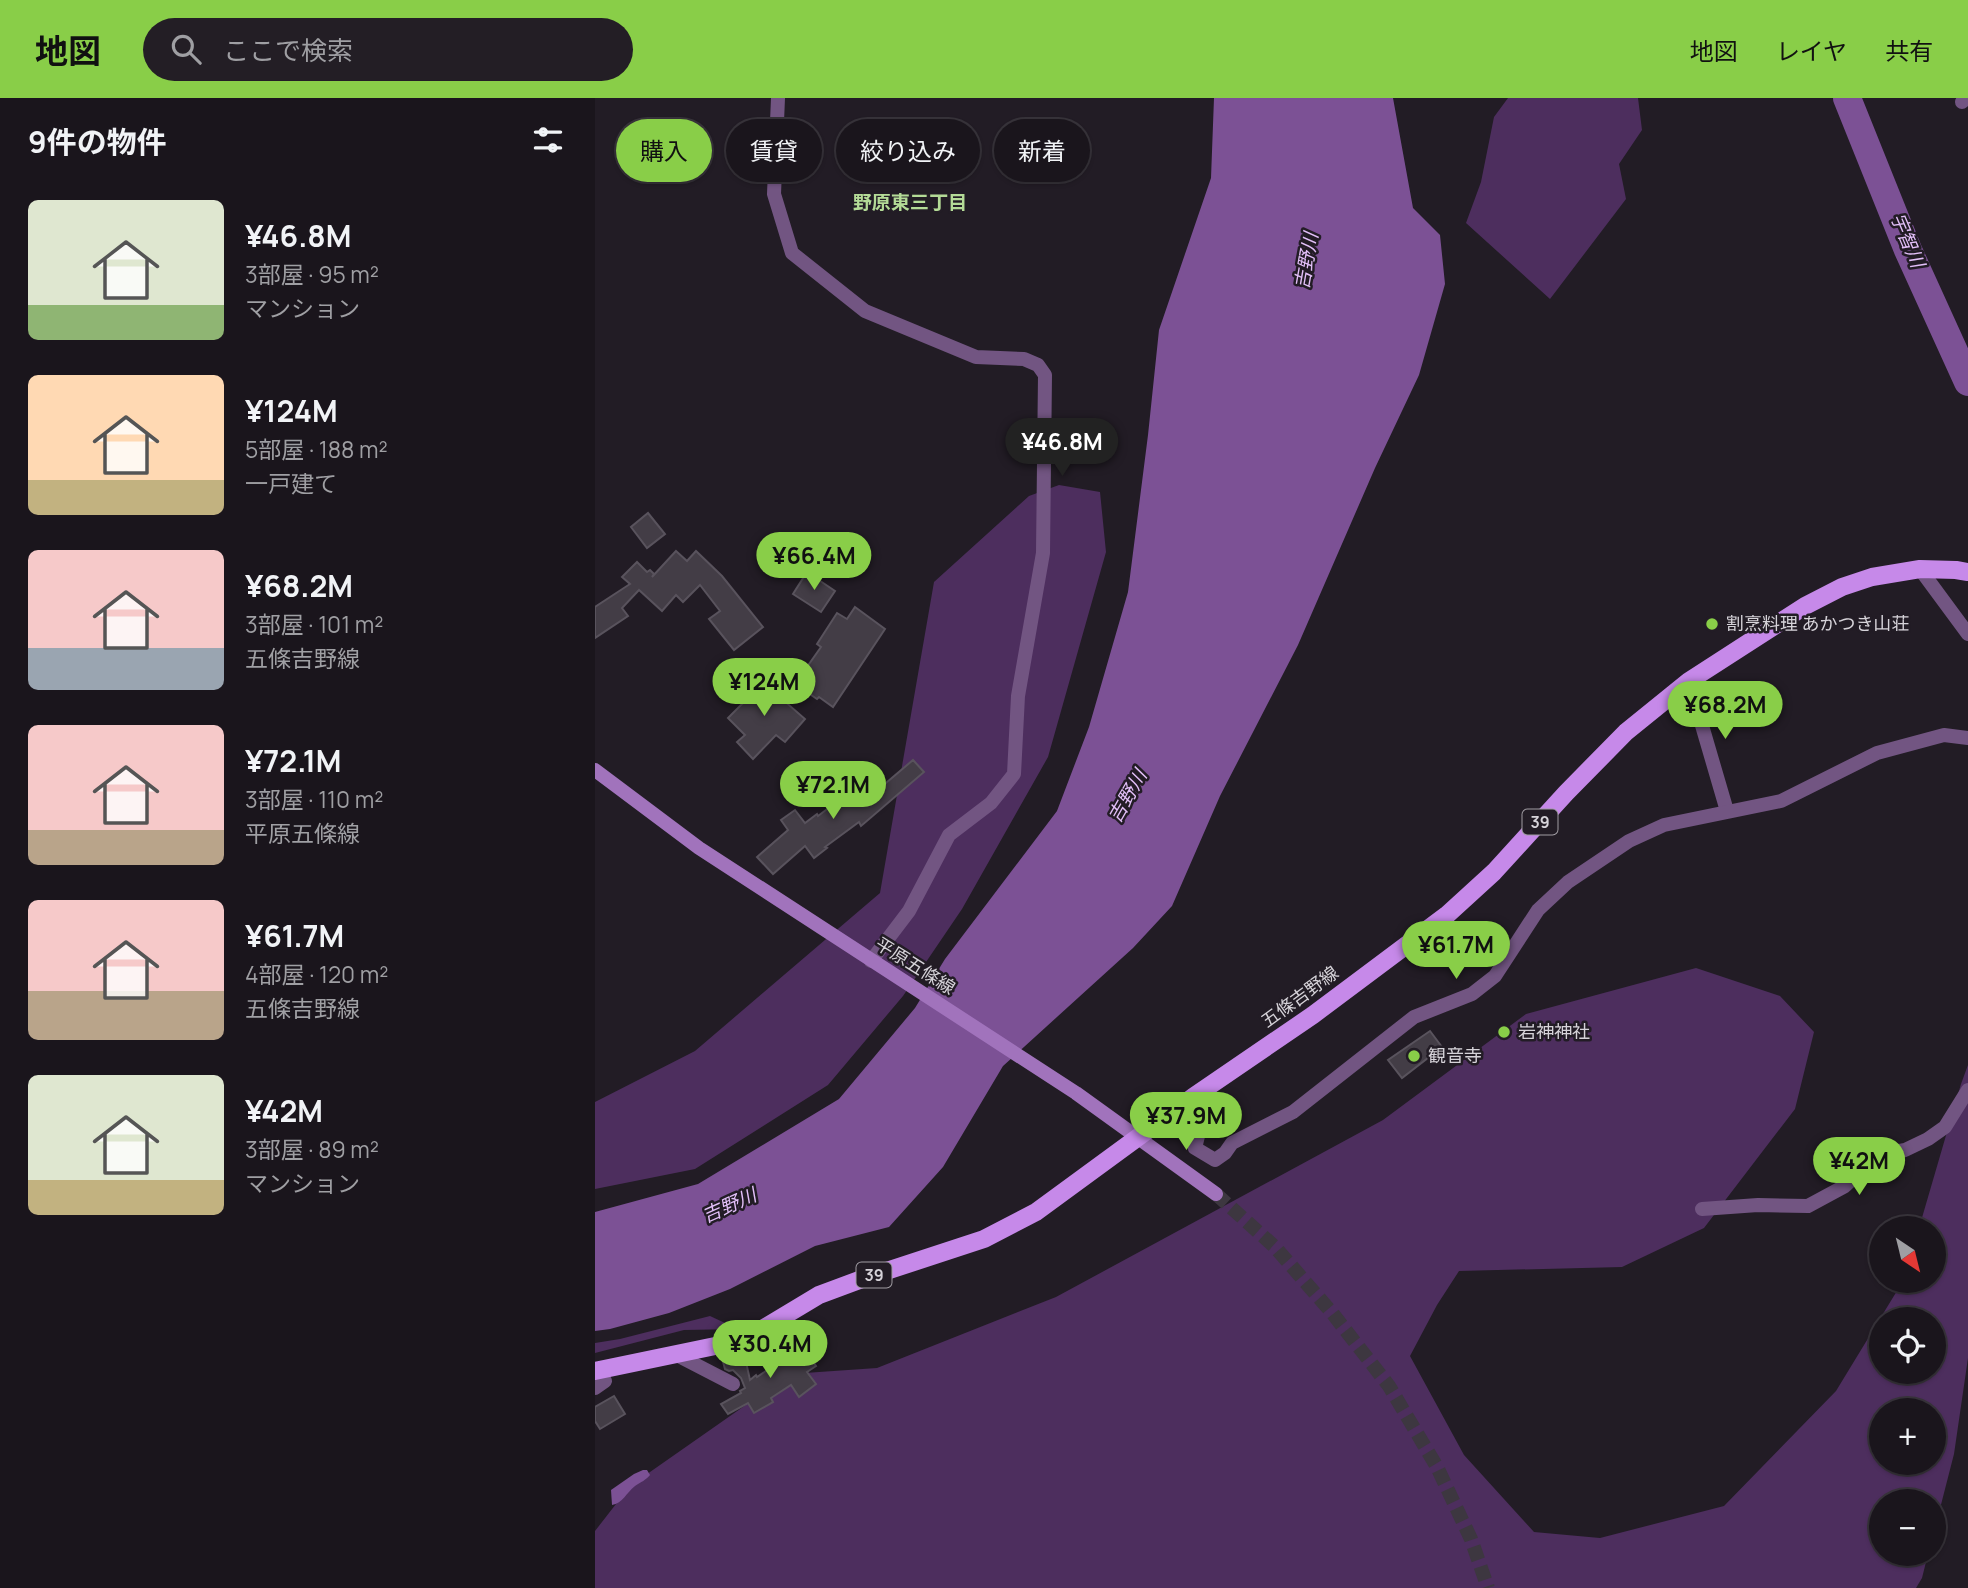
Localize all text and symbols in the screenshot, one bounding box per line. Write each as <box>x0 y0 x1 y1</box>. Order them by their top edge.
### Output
search box <box>143 18 633 81</box>
text: 地図 <box>35 28 101 73</box>
icon: search <box>167 30 205 68</box>
text: ここで検索 <box>223 32 353 68</box>
text: 地図 <box>1690 34 1738 67</box>
text: レイヤ <box>1776 34 1847 67</box>
text: 共有 <box>1885 34 1933 67</box>
chip: 購入 <box>616 119 712 182</box>
chip: 賃貸 <box>726 119 822 182</box>
chip: 絞り込み <box>836 119 980 182</box>
chip: 新着 <box>994 119 1090 182</box>
text: 9件の物件 <box>28 121 167 162</box>
icon: filters <box>529 121 567 159</box>
district label: 野原東三丁目 <box>853 189 967 215</box>
water label: 宇智川 <box>1885 209 1932 273</box>
text: ¥46.8M <box>245 215 351 256</box>
icon: home <box>84 228 168 312</box>
water label: 吉野川 <box>1288 229 1324 291</box>
text: 3部屋 · 95 m² <box>245 258 379 290</box>
text: マンション <box>245 292 360 324</box>
text: ¥124M <box>245 390 338 431</box>
icon: home <box>84 403 168 487</box>
pin: ¥46.8M <box>1005 418 1119 478</box>
text: ¥46.8M <box>1021 425 1103 457</box>
text: 5部屋 · 188 m² <box>245 433 388 465</box>
text: 一戸建て <box>245 467 337 499</box>
pin: ¥66.4M <box>757 532 871 592</box>
text: ¥66.4M <box>772 539 856 571</box>
text: ¥68.2M <box>245 565 353 606</box>
icon: home <box>84 578 168 662</box>
text: 3部屋 · 101 m² <box>245 608 383 640</box>
place label: 割烹料理 あかつき山荘 <box>1726 611 1910 635</box>
marker: 割烹料理 あかつき山荘 <box>1704 616 1720 632</box>
text: 五條吉野線 <box>245 642 360 674</box>
pin: ¥124M <box>715 658 813 718</box>
text: ¥124M <box>728 665 800 697</box>
pin: ¥68.2M <box>1668 682 1782 741</box>
text: ¥68.2M <box>1684 688 1766 720</box>
text: ¥72.1M <box>245 740 342 781</box>
icon: home <box>84 753 168 837</box>
pin: ¥72.1M <box>776 762 890 821</box>
water label: 吉野川 <box>1101 763 1154 827</box>
text: ¥72.1M <box>796 768 870 800</box>
text: 3部屋 · 110 m² <box>245 783 383 815</box>
road number: 39 <box>1523 810 1557 834</box>
text: 平原五條線 <box>245 817 360 849</box>
text: ¥61.7M <box>245 915 344 956</box>
pin: ¥61.7M <box>1399 922 1513 981</box>
icon: home <box>84 928 168 1012</box>
text: ¥61.7M <box>1418 928 1494 960</box>
street label: 平原五條線 <box>871 931 960 999</box>
text: 4部屋 · 120 m² <box>245 958 388 990</box>
street label: 五條吉野線 <box>1256 960 1343 1032</box>
text: 五條吉野線 <box>245 992 360 1024</box>
place label: 岩神神社 <box>1518 1019 1590 1043</box>
marker: 岩神神社 <box>1496 1024 1512 1040</box>
place label: 観音寺 <box>1428 1043 1482 1067</box>
marker: 観音寺 <box>1406 1048 1422 1064</box>
text: ¥42M <box>245 1090 323 1131</box>
pin: ¥37.9M <box>1129 1093 1243 1152</box>
text: ¥37.9M <box>1146 1099 1226 1131</box>
icon: home <box>84 1103 168 1187</box>
text: 3部屋 · 89 m² <box>245 1133 379 1165</box>
pin: ¥42M <box>1818 1138 1900 1197</box>
text: ¥42M <box>1829 1144 1889 1176</box>
text: マンション <box>245 1167 360 1199</box>
water label: 吉野川 <box>698 1181 762 1228</box>
north arrow <box>1869 1216 1946 1293</box>
map controls <box>1869 1216 1946 1566</box>
road number: 39 <box>857 1262 891 1288</box>
button: locate <box>1869 1307 1946 1384</box>
pin: ¥30.4M <box>713 1320 827 1380</box>
text: ¥30.4M <box>728 1327 812 1359</box>
button: + <box>1869 1398 1946 1475</box>
button: − <box>1869 1489 1946 1566</box>

